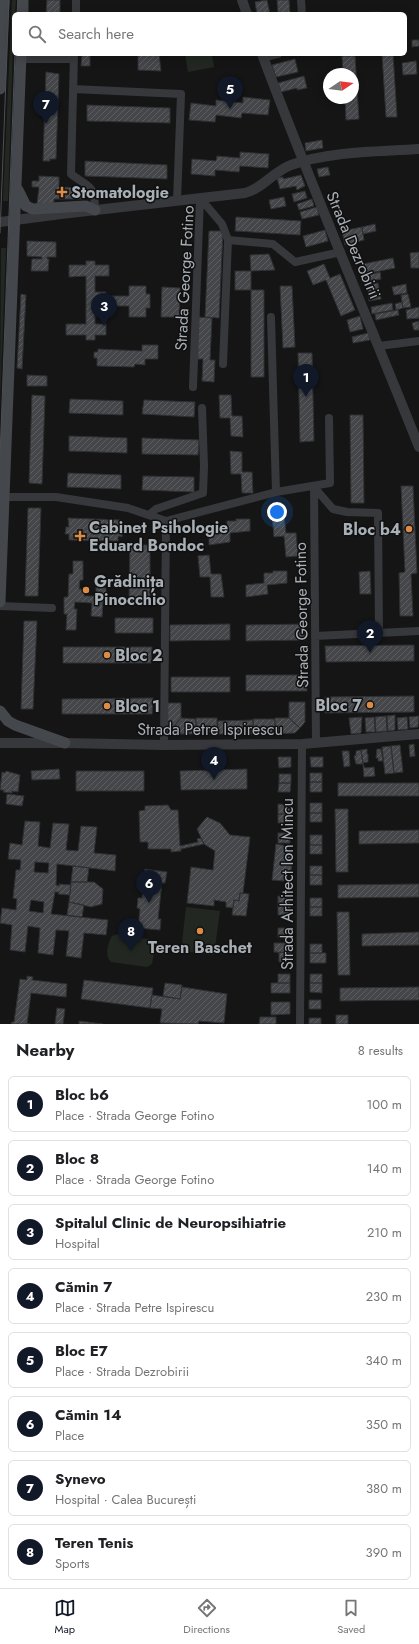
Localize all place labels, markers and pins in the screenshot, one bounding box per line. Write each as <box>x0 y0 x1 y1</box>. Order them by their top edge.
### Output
pin: 5 <box>217 76 243 109</box>
pin: 7 <box>33 91 59 124</box>
place label: Stomatologie <box>71 181 169 204</box>
marker: Stomatologie <box>56 186 68 198</box>
pin: 3 <box>91 293 117 326</box>
pin: 1 <box>293 364 319 397</box>
place label: Cabinet Psihologie Eduard Bondoc <box>89 516 228 557</box>
place label: Bloc b4 <box>343 518 401 541</box>
marker: Bloc b4 <box>404 524 414 534</box>
marker: Cabinet Psihologie Eduard Bondoc <box>74 530 86 542</box>
place label: Grădinița Pinocchio <box>94 570 166 611</box>
marker: Grădinița Pinocchio <box>81 585 91 595</box>
pin: 2 <box>357 620 383 653</box>
place label: Bloc 2 <box>115 644 163 667</box>
marker: Bloc 2 <box>102 650 112 660</box>
place label: Bloc 7 <box>315 694 362 717</box>
place label: Bloc 1 <box>115 695 160 718</box>
marker: Bloc 7 <box>365 700 375 710</box>
marker: Bloc 1 <box>102 701 112 711</box>
pin: 4 <box>201 747 227 780</box>
pin: 6 <box>136 870 162 903</box>
pin: 8 <box>118 918 144 951</box>
marker: Teren Baschet <box>195 926 205 936</box>
place label: Teren Baschet <box>148 936 253 959</box>

